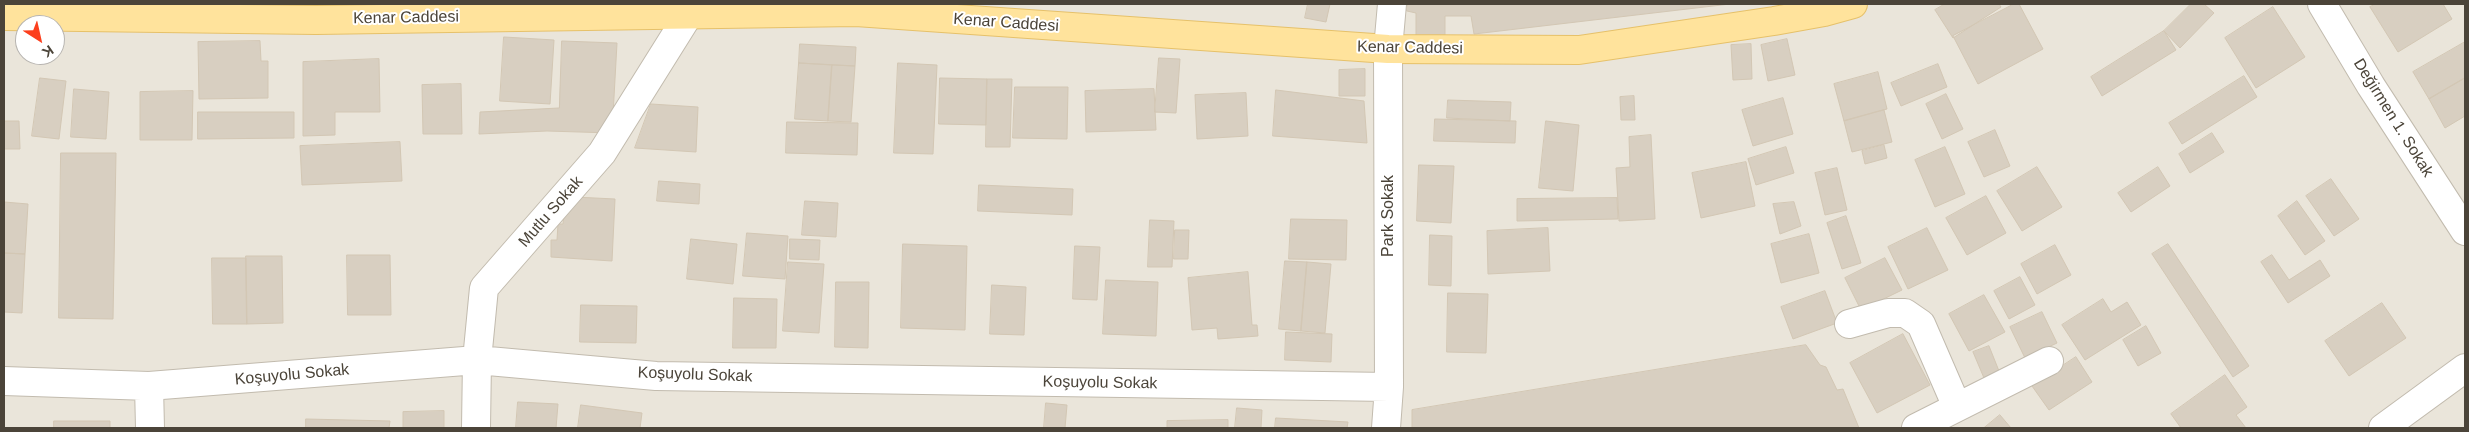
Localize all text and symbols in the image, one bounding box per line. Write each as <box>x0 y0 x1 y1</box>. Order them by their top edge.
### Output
street label: Kenar Caddesi <box>353 7 459 29</box>
street label: Kenar Caddesi <box>953 10 1059 36</box>
north arrow <box>15 15 65 65</box>
street label: Kenar Caddesi <box>1357 37 1463 59</box>
text: K <box>39 42 57 61</box>
street label: Değirmen 1. Sokak <box>2349 55 2437 181</box>
street label: Mutlu Sokak <box>515 172 587 252</box>
street label: Park Sokak <box>1379 175 1399 257</box>
street label: Koşuyolu Sokak <box>234 360 350 390</box>
street label: Koşuyolu Sokak <box>637 363 753 387</box>
street label: Koşuyolu Sokak <box>1042 372 1158 394</box>

